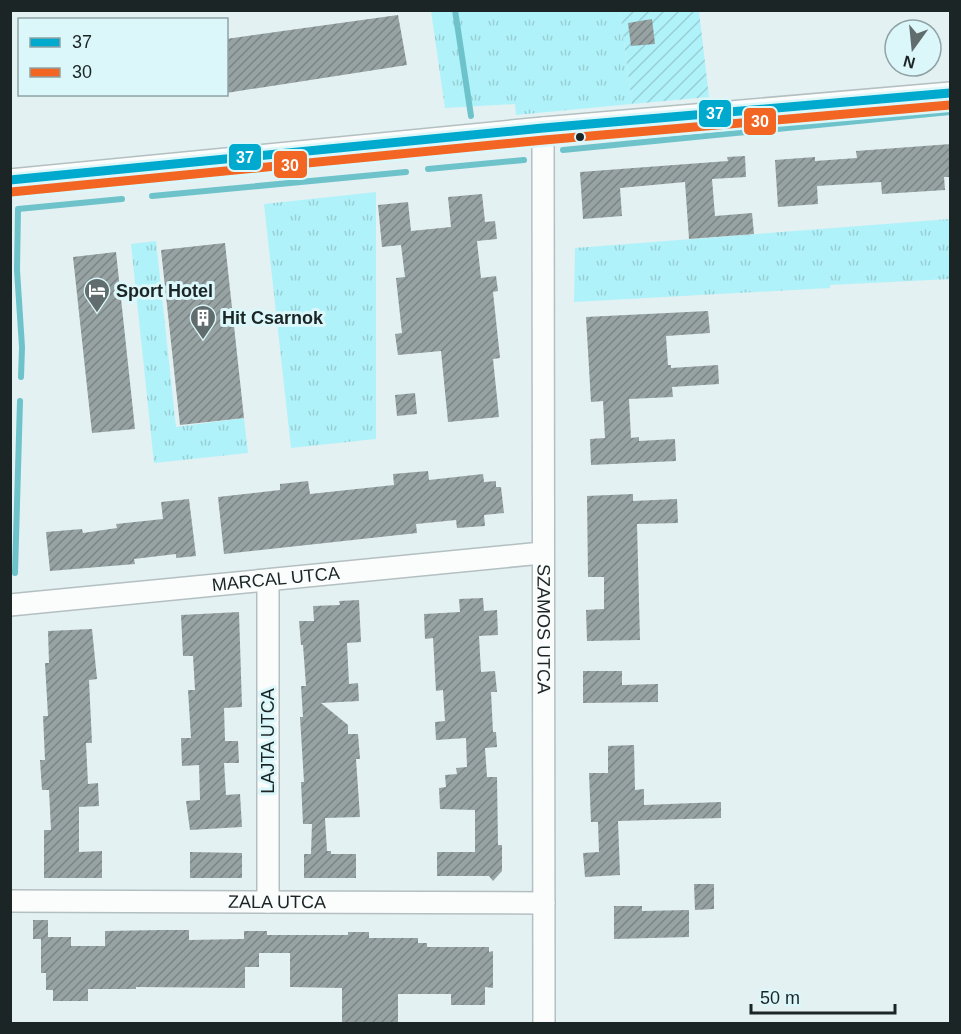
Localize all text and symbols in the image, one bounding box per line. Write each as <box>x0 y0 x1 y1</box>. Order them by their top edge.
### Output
legend <box>18 18 228 96</box>
north arrow <box>883 18 943 78</box>
text: 37 <box>72 32 92 52</box>
text: N <box>901 52 917 72</box>
text: 30 <box>72 62 92 82</box>
line badge: 37 <box>698 99 732 128</box>
text: 37 <box>706 105 724 122</box>
line badge: 30 <box>743 107 777 136</box>
text: 30 <box>751 113 769 130</box>
unlabelled marker <box>574 131 586 143</box>
line badge: 37 <box>228 143 262 171</box>
text: 37 <box>236 149 254 166</box>
line badge: 30 <box>273 150 308 179</box>
text: 30 <box>281 157 299 174</box>
hotel icon: Sport Hotel <box>82 276 112 314</box>
place label: Sport Hotel <box>116 281 213 301</box>
building icon: Hit Csarnok <box>188 303 218 341</box>
place label: Hit Csarnok <box>222 308 324 328</box>
street label: MARCAL UTCA <box>211 563 341 595</box>
street label: SZAMOS UTCA <box>533 564 554 694</box>
street label: LAJTA UTCA <box>258 688 278 794</box>
street label: ZALA UTCA <box>228 892 326 912</box>
scale bar <box>751 977 895 1015</box>
text: 50 m <box>760 988 800 1008</box>

